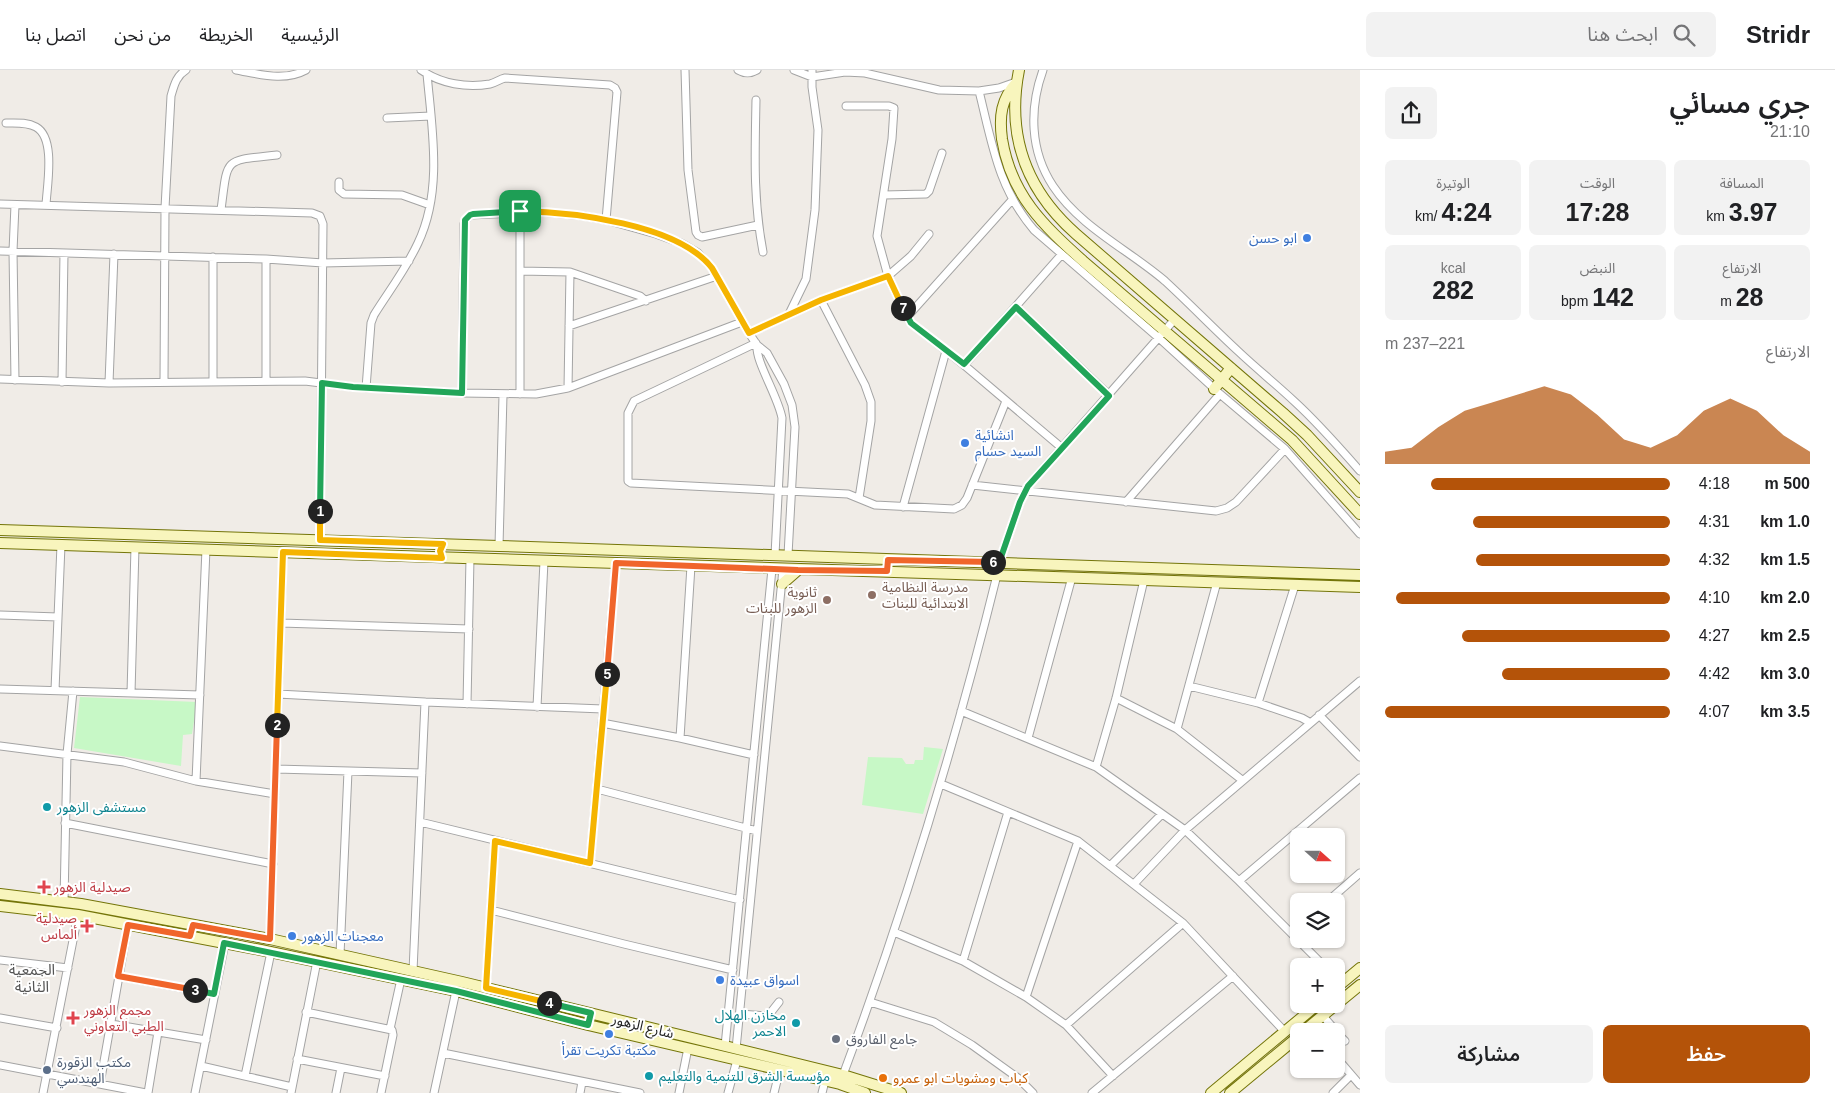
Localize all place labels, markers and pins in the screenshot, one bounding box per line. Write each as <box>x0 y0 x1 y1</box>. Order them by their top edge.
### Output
pin <box>499 190 541 232</box>
place label: ابو حسن <box>1249 230 1297 247</box>
marker: ابو حسن <box>1301 232 1313 244</box>
pin: 7 <box>890 296 916 320</box>
place label: انشائية السيد حسام <box>975 427 1041 462</box>
marker: انشائية السيد حسام <box>959 437 971 449</box>
pin: 1 <box>308 498 332 524</box>
pin: 6 <box>980 550 1006 574</box>
place label: مدرسة النظامية الابتدائية للبنات <box>882 579 968 611</box>
place label: ثانوية الزهور للبنات <box>746 584 817 617</box>
marker: مدرسة النظامية الابتدائية للبنات <box>866 589 878 601</box>
marker: ثانوية الزهور للبنات <box>821 594 833 606</box>
pin: 5 <box>594 662 620 686</box>
pin: 2 <box>264 712 290 738</box>
place label: مستشفى الزهور <box>56 799 146 816</box>
marker: مستشفى الزهور <box>41 801 53 813</box>
place label: صيدلية الزهور <box>53 879 131 896</box>
marker: صيدلية الزهور <box>38 881 50 893</box>
place label: صيدلية ألماس <box>36 910 77 943</box>
marker: صيدلية ألماس <box>81 920 93 932</box>
place label: معجنات الزهور <box>301 928 384 945</box>
marker: معجنات الزهور <box>286 930 298 942</box>
place label: اسواق عبيدة <box>730 972 799 989</box>
marker: اسواق عبيدة <box>714 974 726 986</box>
pin: 3 <box>182 978 208 1002</box>
pin: 4 <box>536 990 562 1016</box>
place label: مجمع الزهور الطبي التعاوني <box>83 1002 164 1037</box>
place label: مخازن الهلال الاحمر <box>715 1007 786 1040</box>
marker: مجمع الزهور الطبي التعاوني <box>66 1011 80 1025</box>
marker: مخازن الهلال الاحمر <box>790 1017 802 1029</box>
marker: مكتبة تكريت تقرأ <box>603 1028 615 1040</box>
place label: جامع الفاروق <box>846 1031 917 1050</box>
marker: جامع الفاروق <box>830 1033 842 1045</box>
place label: مكتبة تكريت تقرأ <box>561 1041 656 1059</box>
place label: مكتب الزقورة الهندسي <box>57 1054 131 1089</box>
marker: مكتب الزقورة الهندسي <box>41 1064 53 1076</box>
place label: مؤسسة الشرق للتنمية والتعليم <box>659 1068 830 1087</box>
marker: مؤسسة الشرق للتنمية والتعليم <box>643 1070 655 1082</box>
place label: كباب ومشويات ابو عمرو <box>893 1070 1028 1087</box>
marker: كباب ومشويات ابو عمرو <box>877 1072 889 1084</box>

